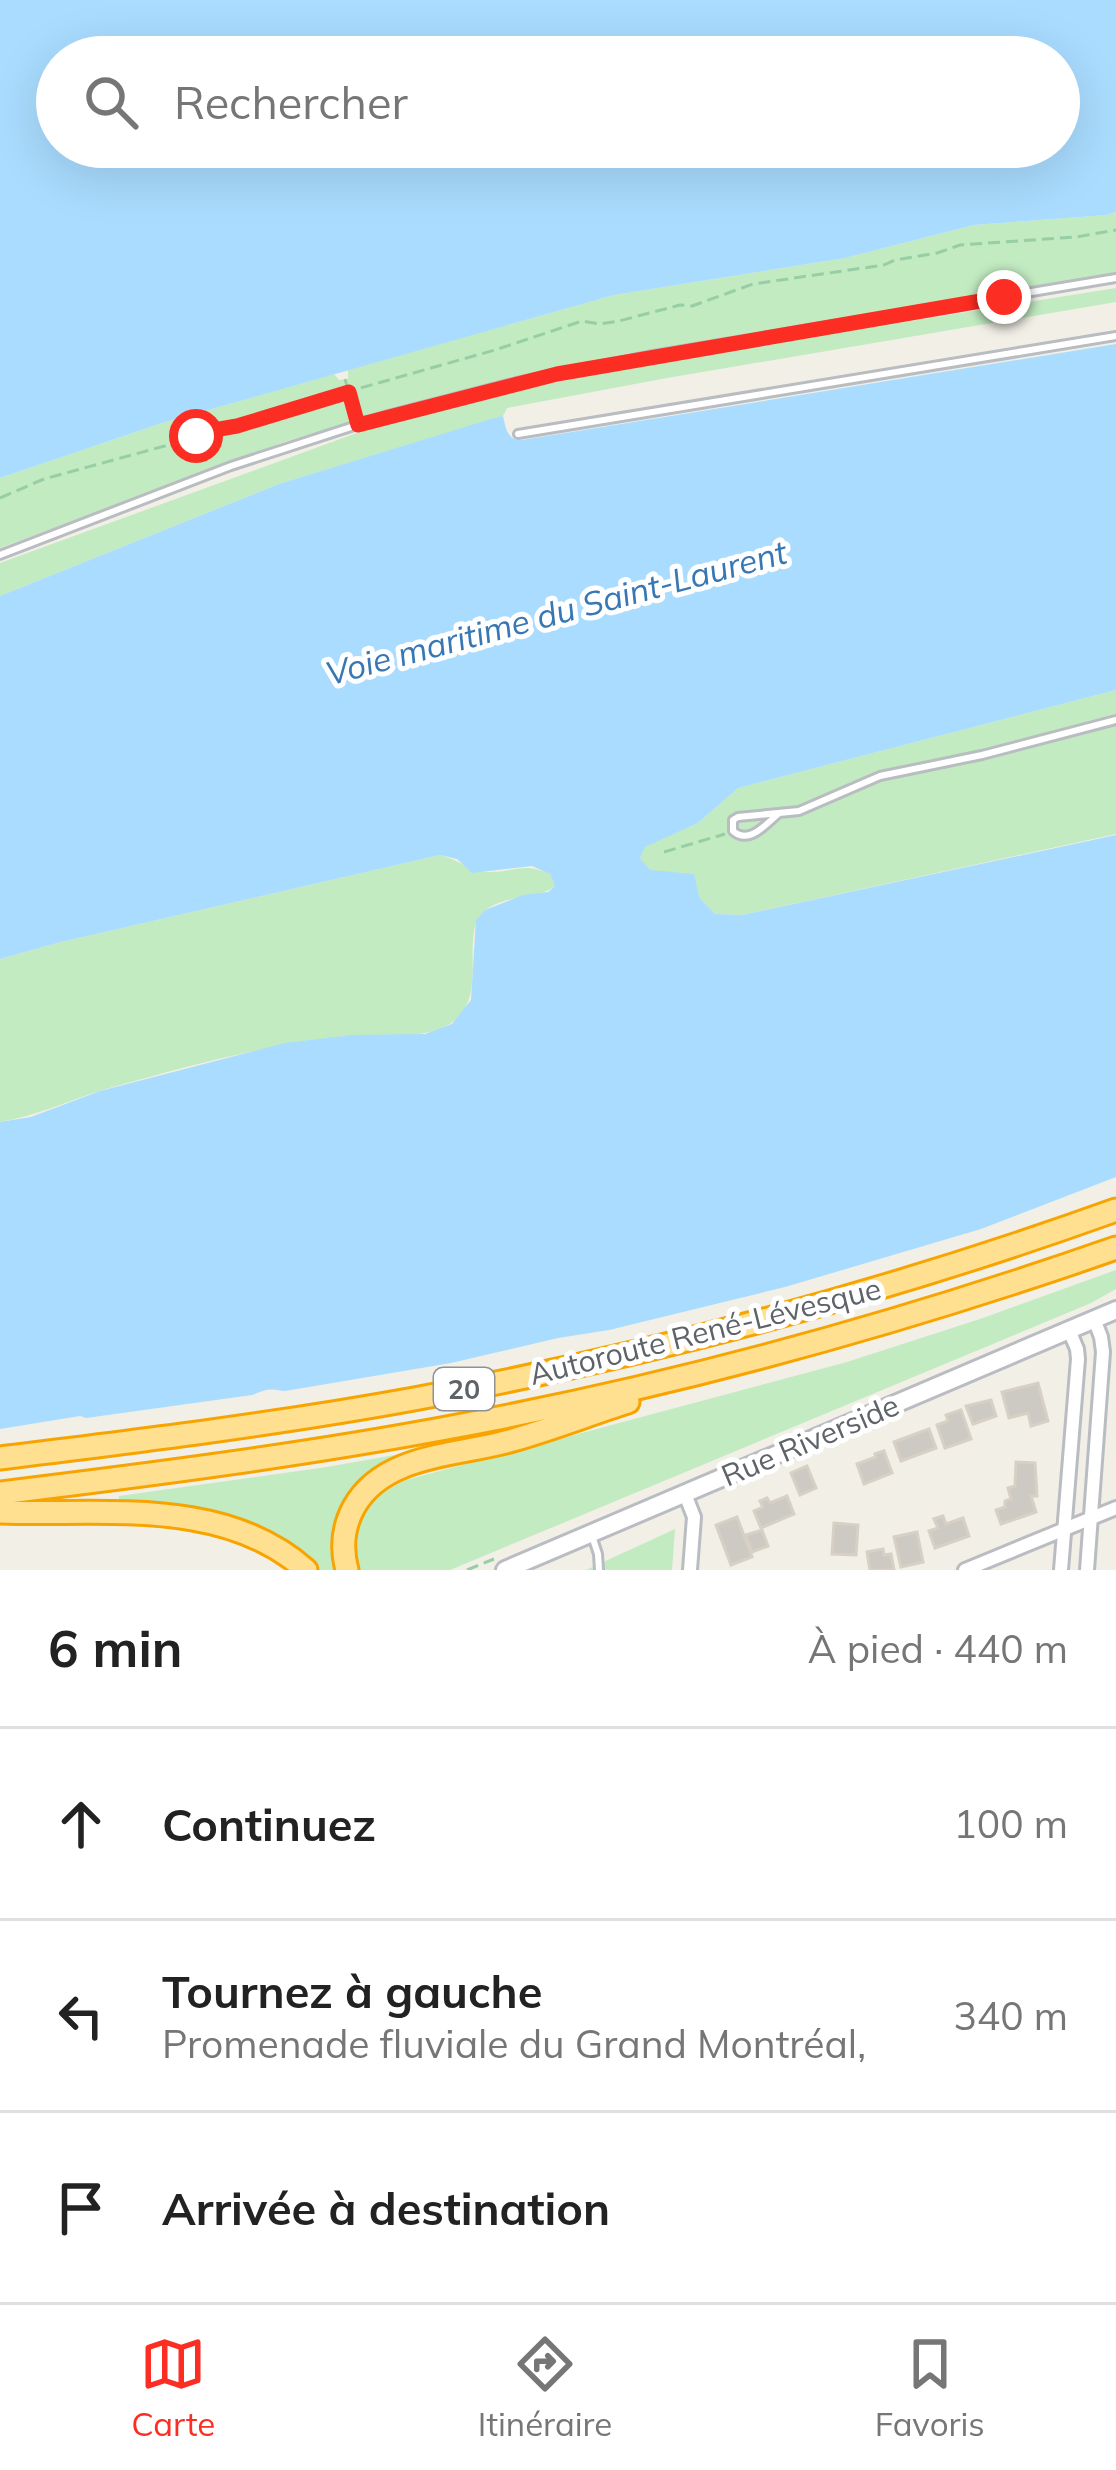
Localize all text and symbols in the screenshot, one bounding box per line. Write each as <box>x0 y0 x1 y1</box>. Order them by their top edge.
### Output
search box <box>36 36 1080 168</box>
icon: search <box>78 69 144 135</box>
text: Rechercher <box>174 74 408 130</box>
route end <box>977 270 1031 324</box>
route start <box>169 409 223 463</box>
water label: Voie maritime du Saint-Laurent <box>321 530 792 693</box>
street label: Autoroute René-Lévesque <box>525 1269 885 1393</box>
road number: 20 <box>434 1368 494 1410</box>
street label: Rue Riverside <box>715 1386 905 1494</box>
text: 6 min <box>48 1616 183 1680</box>
text: À pied · 440 m <box>808 1624 1068 1673</box>
icon: ahead <box>48 1791 114 1857</box>
text: Continuez <box>162 1796 376 1852</box>
text: 100 m <box>953 1799 1068 1848</box>
text: Tournez à gauche <box>162 1963 542 2019</box>
icon: left <box>48 1983 114 2049</box>
text: 340 m <box>953 1991 1068 2040</box>
text: Promenade fluviale du Grand Montréal, <box>162 2019 866 2068</box>
icon: arrive <box>48 2175 114 2241</box>
text: Arrivée à destination <box>162 2180 610 2236</box>
tab: Carte <box>131 2331 215 2444</box>
tab: Itinéraire <box>478 2331 612 2444</box>
tab: Favoris <box>875 2331 985 2444</box>

